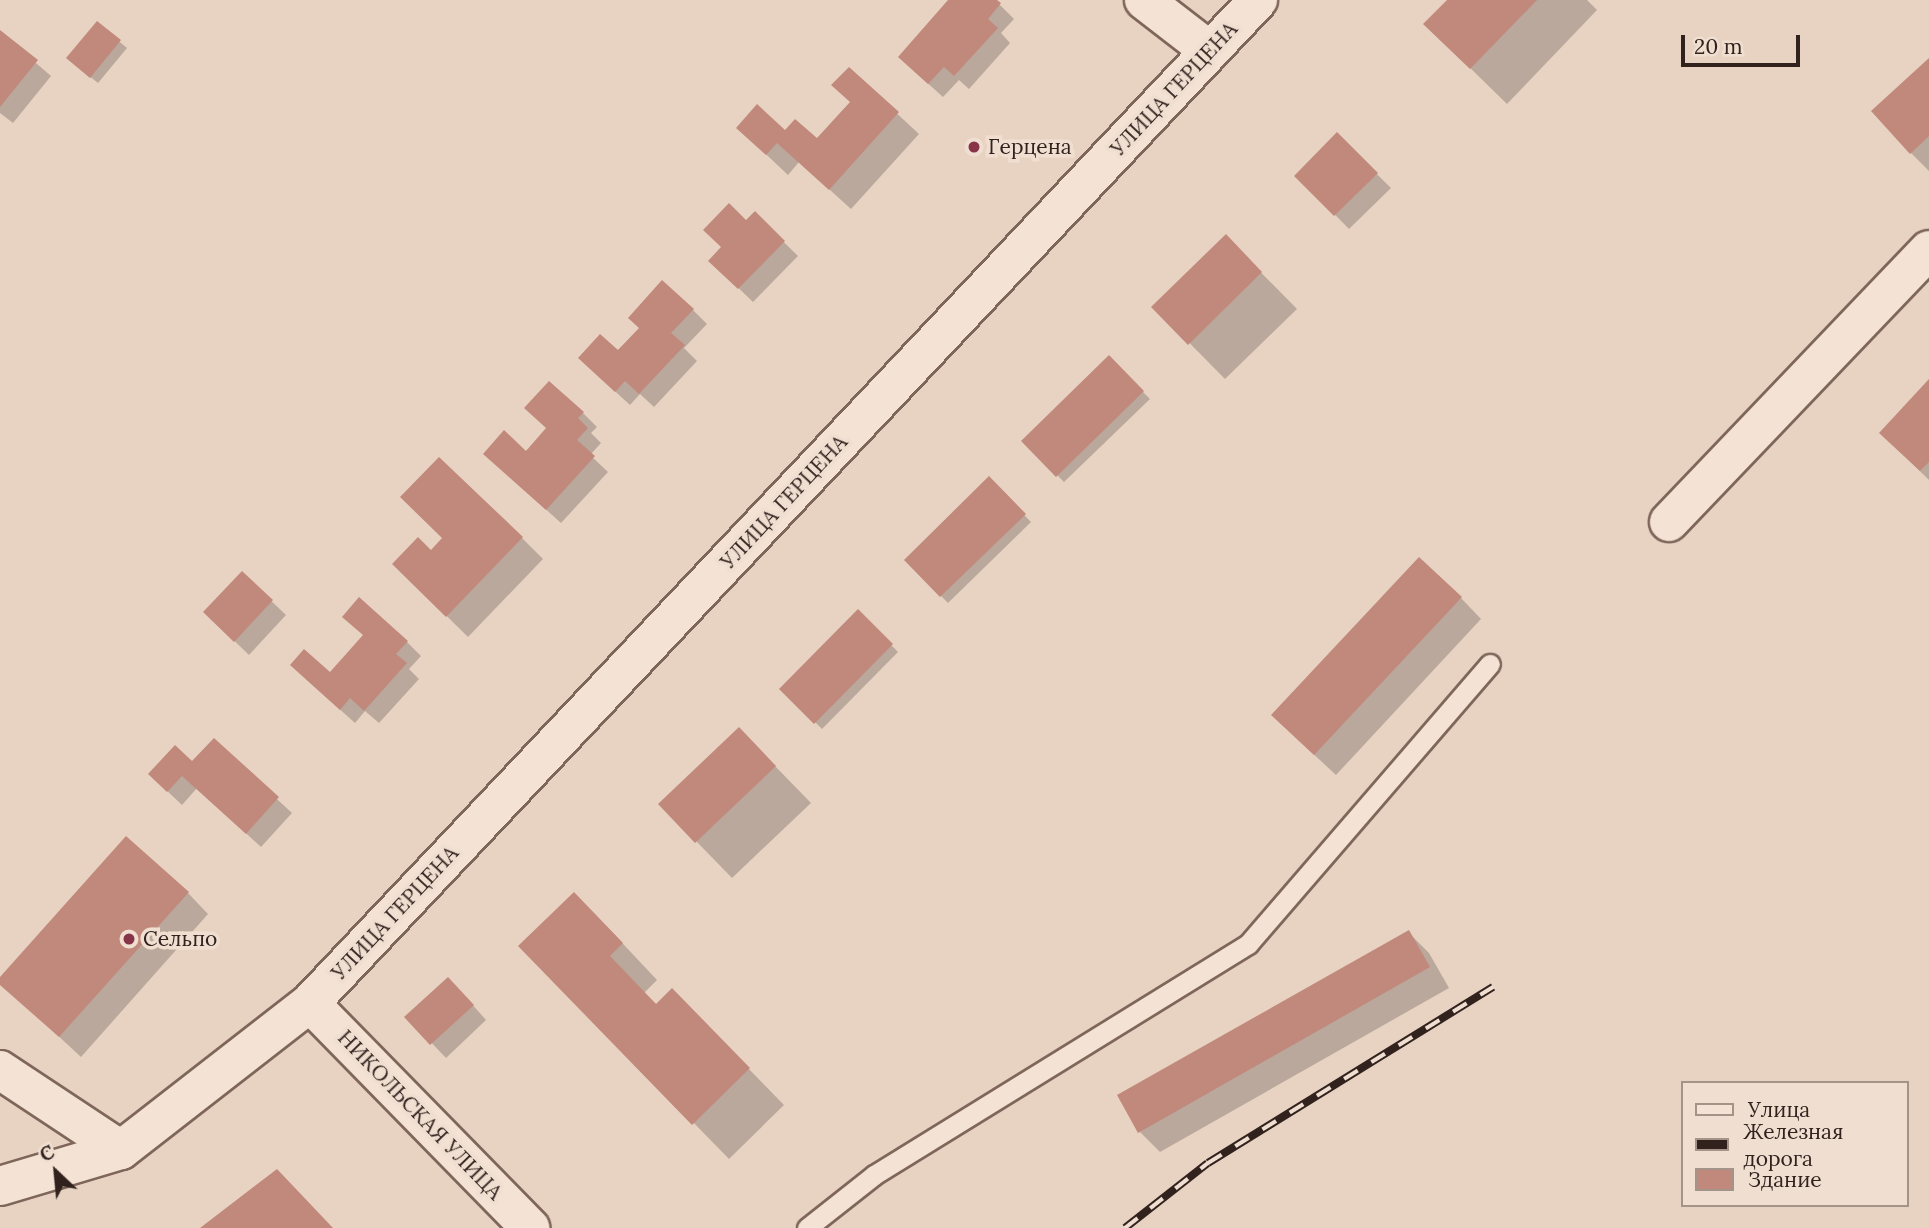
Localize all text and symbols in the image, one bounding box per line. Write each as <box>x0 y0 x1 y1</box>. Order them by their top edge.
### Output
street label: УЛИЦА ГЕРЦЕНА <box>1105 17 1243 161</box>
scale bar <box>1684 21 1803 65</box>
text: 20 m <box>1694 33 1743 60</box>
place label: Герцена <box>988 134 1072 160</box>
marker: Герцена <box>966 139 982 155</box>
street label: УЛИЦА ГЕРЦЕНА <box>715 430 853 574</box>
street label: УЛИЦА ГЕРЦЕНА <box>326 841 464 985</box>
place label: Сельпо <box>143 926 217 952</box>
marker: Сельпо <box>121 931 137 947</box>
street label: НИКОЛЬСКАЯ УЛИЦА <box>332 1025 508 1205</box>
legend <box>1680 1081 1908 1207</box>
text: Улица <box>1748 1096 1810 1123</box>
text: Железная дорога <box>1743 1118 1843 1172</box>
north arrow <box>21 1137 91 1207</box>
text: С <box>36 1139 58 1167</box>
text: Здание <box>1748 1166 1822 1193</box>

